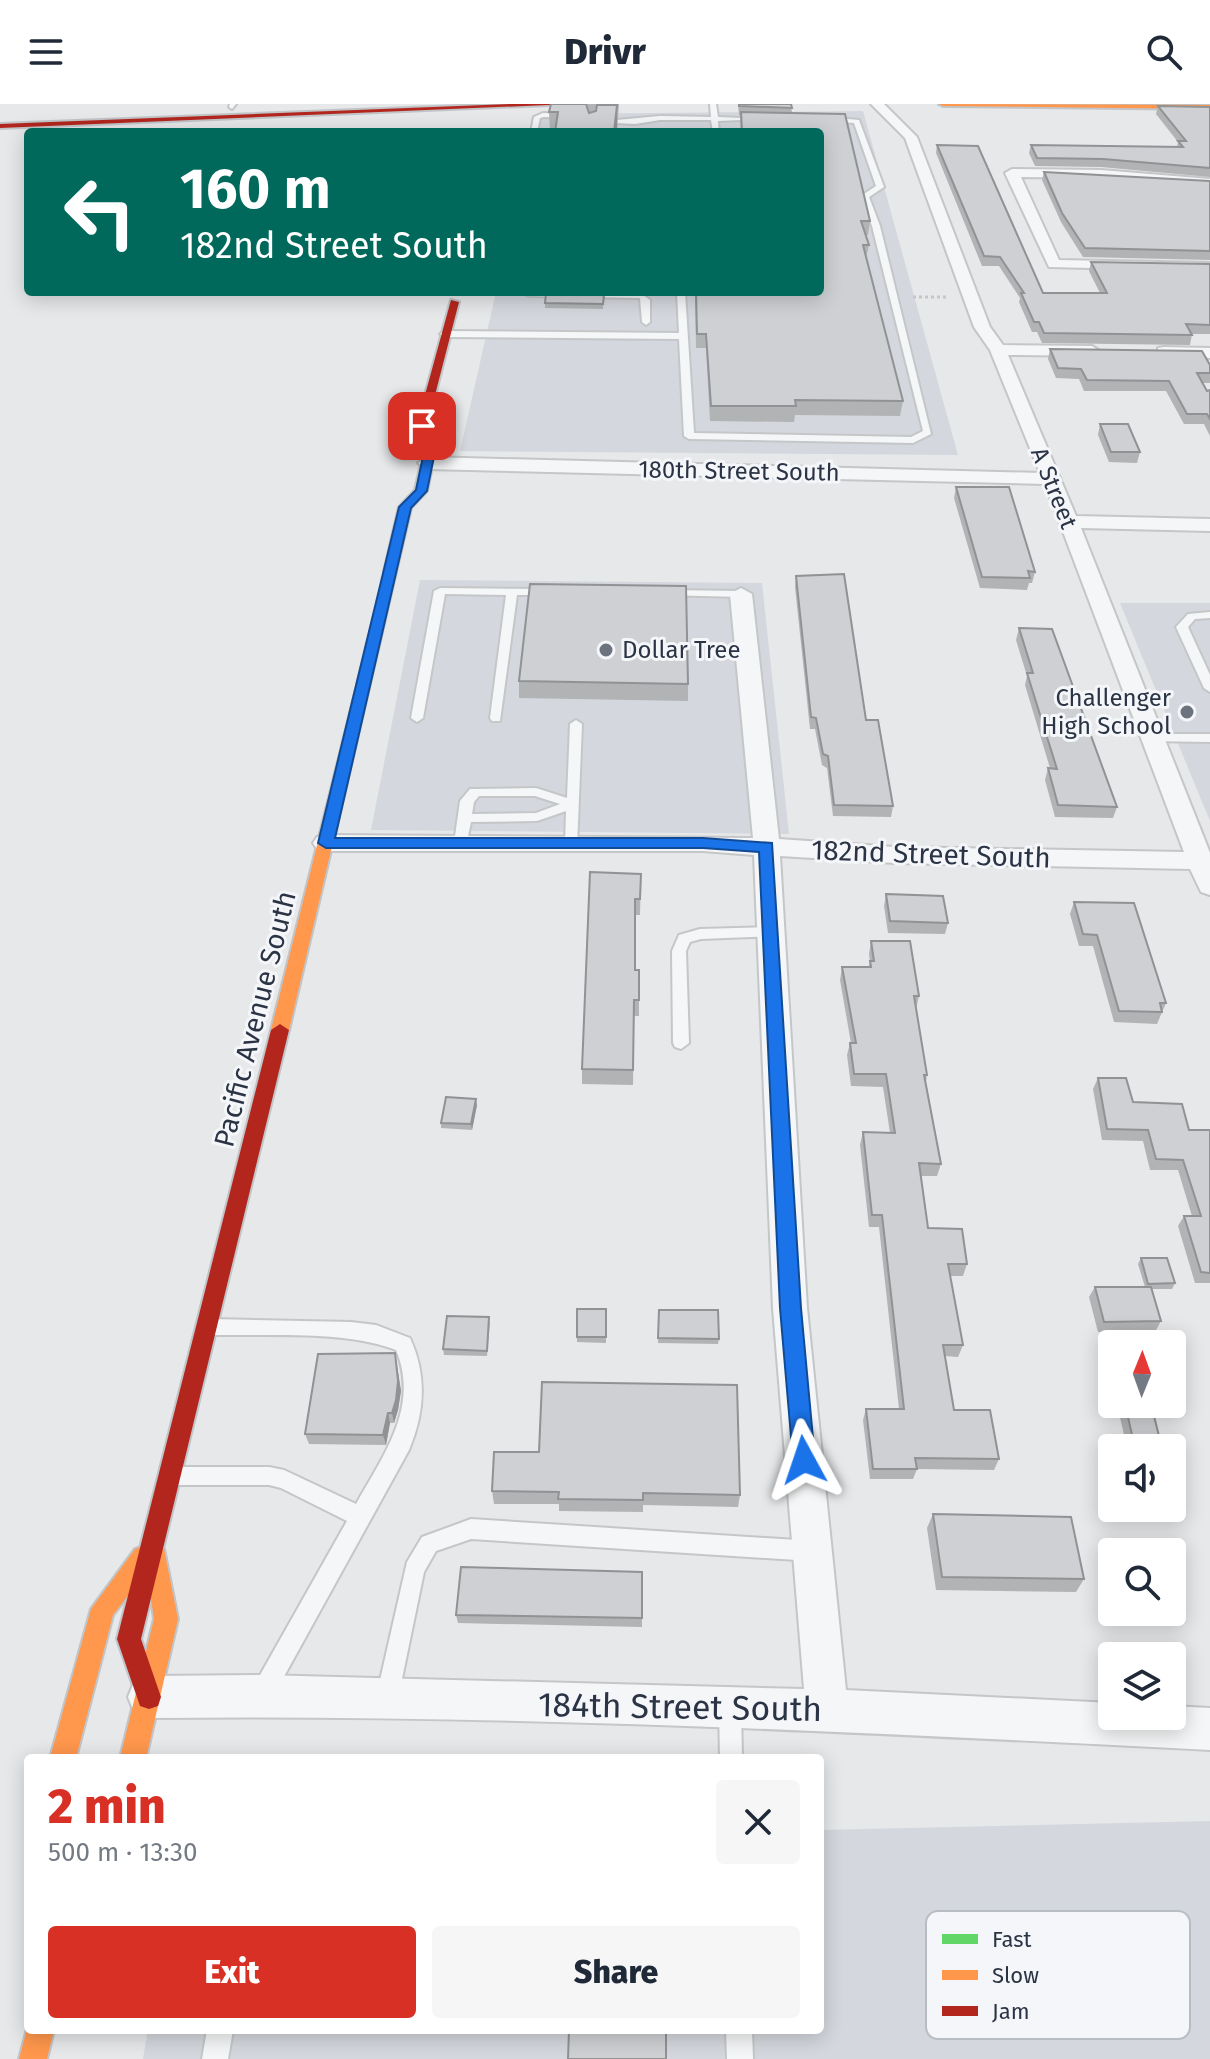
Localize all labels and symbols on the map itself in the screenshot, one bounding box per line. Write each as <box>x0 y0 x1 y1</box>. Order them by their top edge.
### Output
pin <box>388 392 456 460</box>
street label: A Street <box>1025 443 1083 533</box>
street label: 180th Street South <box>638 455 840 487</box>
place label: Dollar Tree <box>622 636 741 664</box>
marker: Dollar Tree <box>597 641 615 659</box>
place label: Challenger High School <box>1041 684 1172 740</box>
marker: Challenger High School <box>1178 703 1196 721</box>
street label: 182nd Street South <box>811 833 1051 875</box>
street label: Pacific Avenue South <box>207 887 303 1151</box>
north arrow <box>1098 1330 1186 1418</box>
position arrow <box>762 1418 846 1502</box>
street label: 184th Street South <box>537 1684 823 1730</box>
legend <box>926 1911 1190 2039</box>
text: Fast <box>992 1926 1032 1953</box>
text: Slow <box>992 1962 1039 1989</box>
text: Jam <box>992 1998 1030 2025</box>

